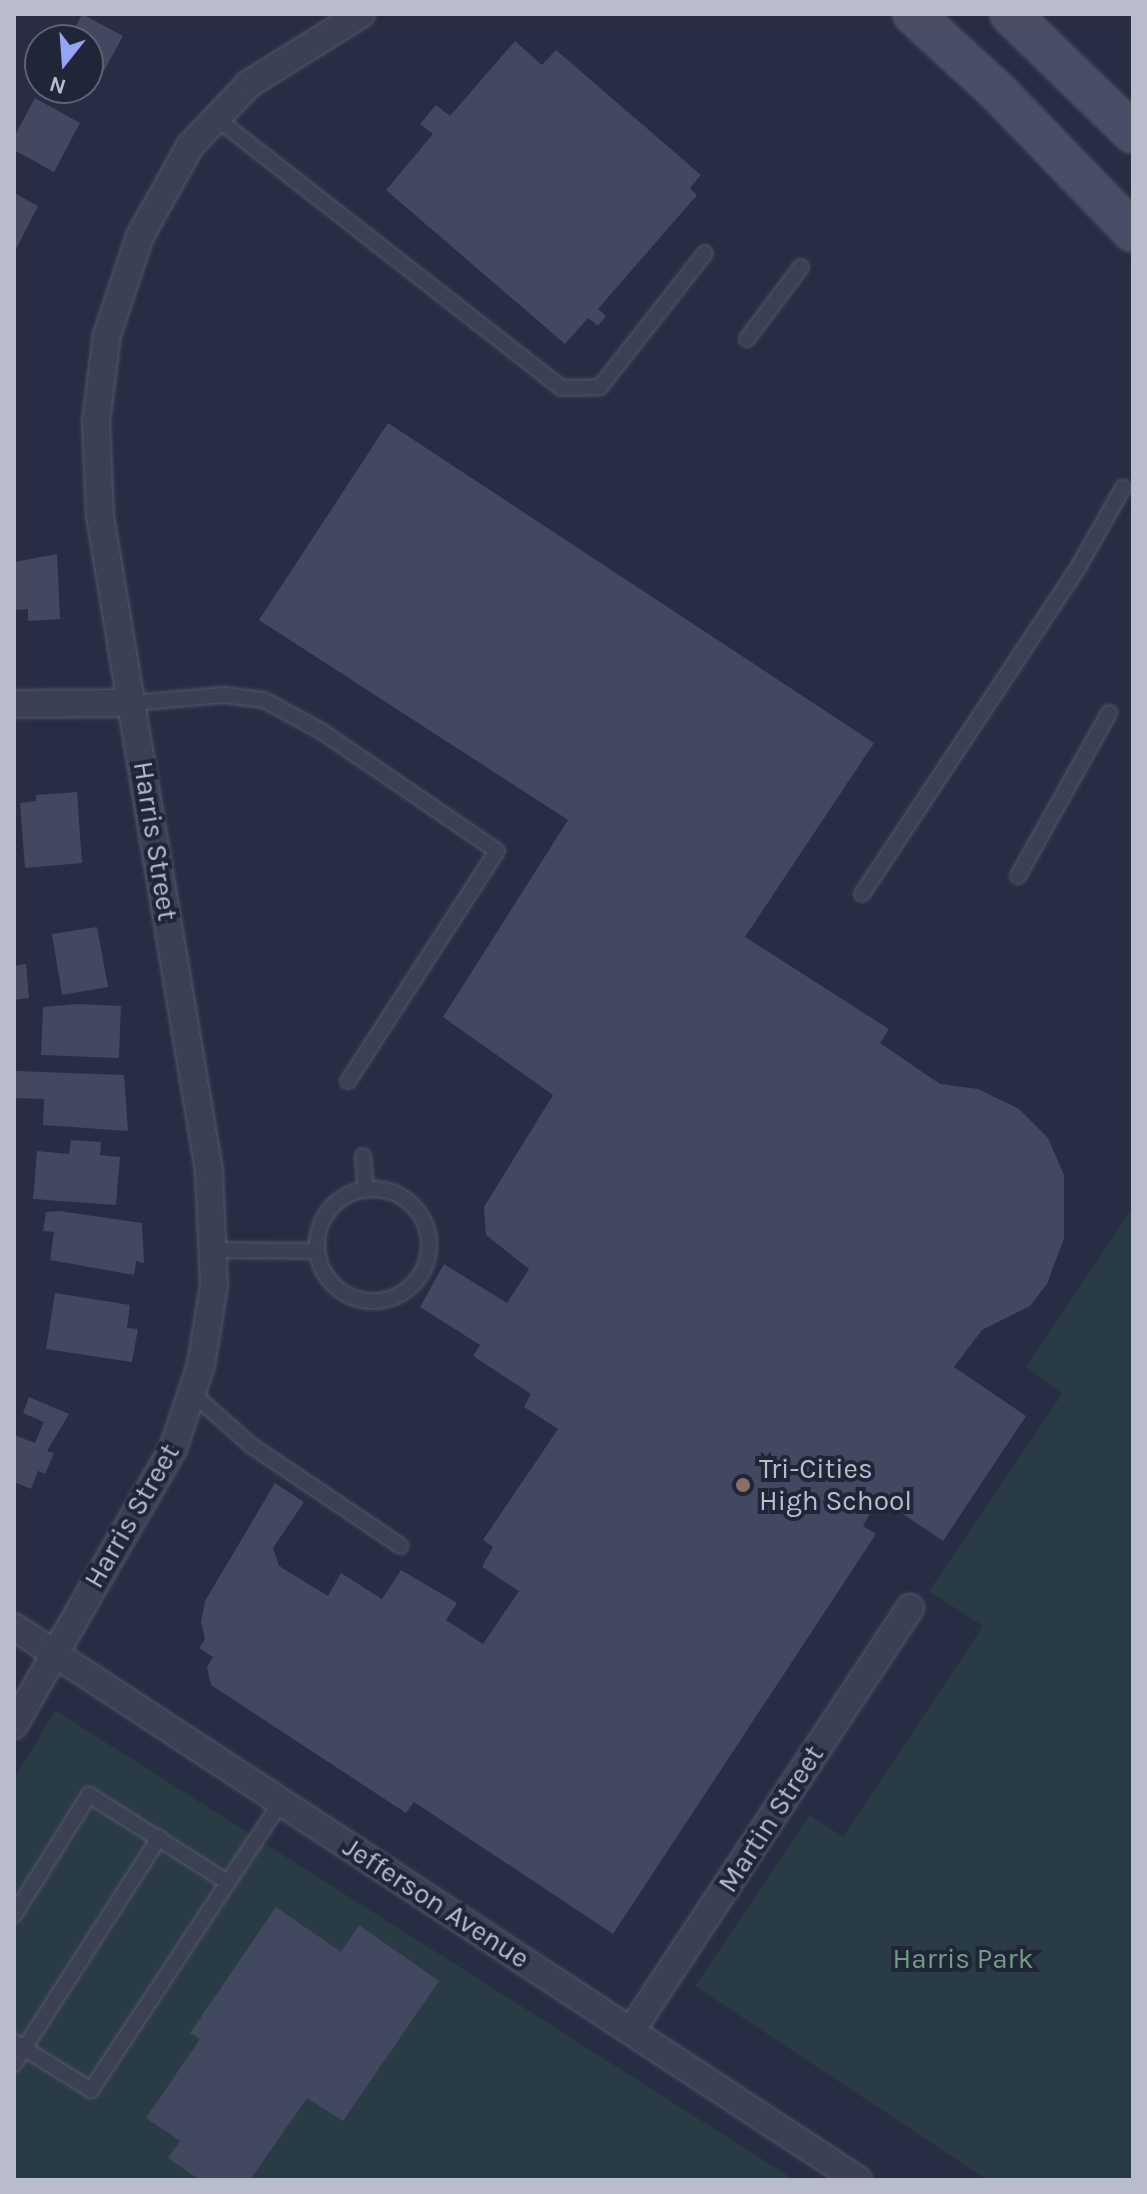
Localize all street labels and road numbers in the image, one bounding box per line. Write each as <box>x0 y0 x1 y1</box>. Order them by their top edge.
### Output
street label: Harris Street <box>126 759 184 923</box>
street label: Harris Street <box>77 1438 187 1594</box>
street label: Martin Street <box>711 1739 831 1899</box>
street label: Jefferson Avenue <box>337 1830 535 1976</box>

